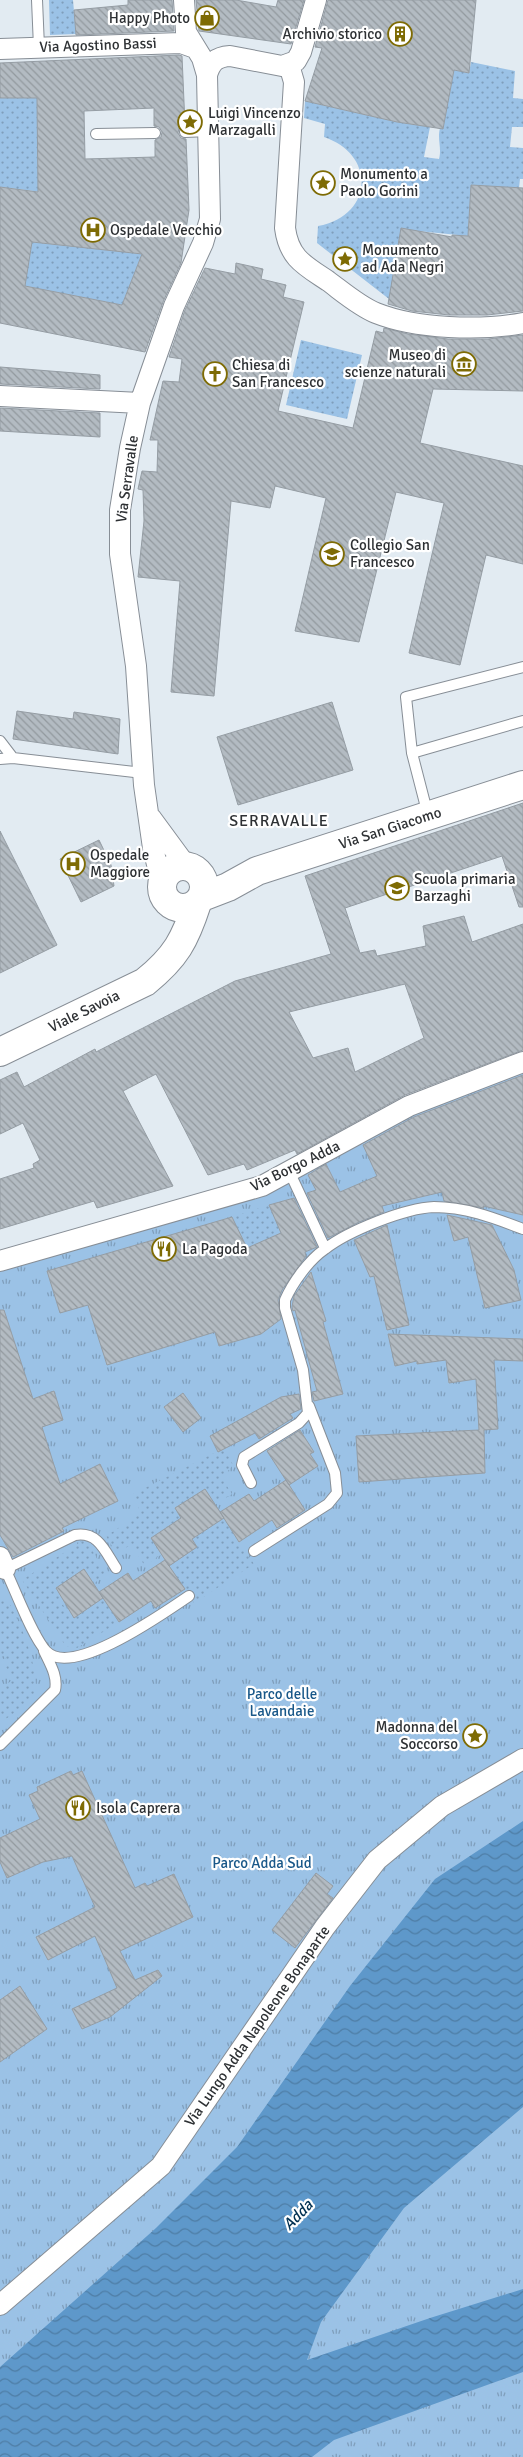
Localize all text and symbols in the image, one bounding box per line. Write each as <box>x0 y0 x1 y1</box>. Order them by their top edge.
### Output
shop icon: Happy Photo <box>194 5 220 31</box>
place label: Happy Photo <box>109 9 190 27</box>
building icon: Archivio storico <box>387 21 413 47</box>
place label: Archivio storico <box>283 25 382 43</box>
street label: Via Agostino Bassi <box>39 34 157 56</box>
place label: Luigi Vincenzo Marzagalli <box>208 104 301 139</box>
place icon: Luigi Vincenzo Marzagalli <box>177 109 203 135</box>
place label: Monumento a Paolo Gorini <box>340 165 428 200</box>
place icon: Monumento a Paolo Gorini <box>310 170 336 196</box>
hospital icon: Ospedale Vecchio <box>80 217 106 243</box>
place label: Ospedale Vecchio <box>110 221 222 239</box>
place label: Monumento ad Ada Negri <box>362 241 444 276</box>
place icon: Monumento ad Ada Negri <box>332 246 358 272</box>
place label: Museo di scienze naturali <box>345 346 446 381</box>
museum icon: Museo di scienze naturali <box>451 351 477 377</box>
place label: Chiesa di San Francesco <box>232 356 324 391</box>
church icon: Chiesa di San Francesco <box>202 361 228 387</box>
street label: Via Serravalle <box>112 434 142 524</box>
place label: Collegio San Francesco <box>350 536 430 571</box>
school or university icon: Collegio San Francesco <box>319 541 345 567</box>
street label: Via San Giacomo <box>336 803 444 853</box>
district label: SERRAVALLE <box>229 811 329 831</box>
place label: Ospedale Maggiore <box>90 846 150 881</box>
hospital icon: Ospedale Maggiore <box>60 851 86 877</box>
place label: Scuola primaria Barzaghi <box>414 870 516 905</box>
school or university icon: Scuola primaria Barzaghi <box>384 875 410 901</box>
street label: Viale Savoia <box>45 986 123 1036</box>
street label: Via Borgo Adda <box>247 1137 343 1195</box>
restaurant icon: La Pagoda <box>151 1236 177 1262</box>
place label: La Pagoda <box>182 1240 248 1258</box>
park label: Parco delle Lavandaie <box>247 1685 317 1720</box>
place label: Madonna del Soccorso <box>375 1718 458 1753</box>
place icon: Madonna del Soccorso <box>462 1723 488 1749</box>
restaurant icon: Isola Caprera <box>65 1795 91 1821</box>
place label: Isola Caprera <box>96 1799 180 1817</box>
park label: Parco Adda Sud <box>212 1854 312 1872</box>
street label: Via Lungo Adda Napoleone Bonaparte <box>180 1922 334 2130</box>
water label: Adda <box>279 2195 318 2234</box>

